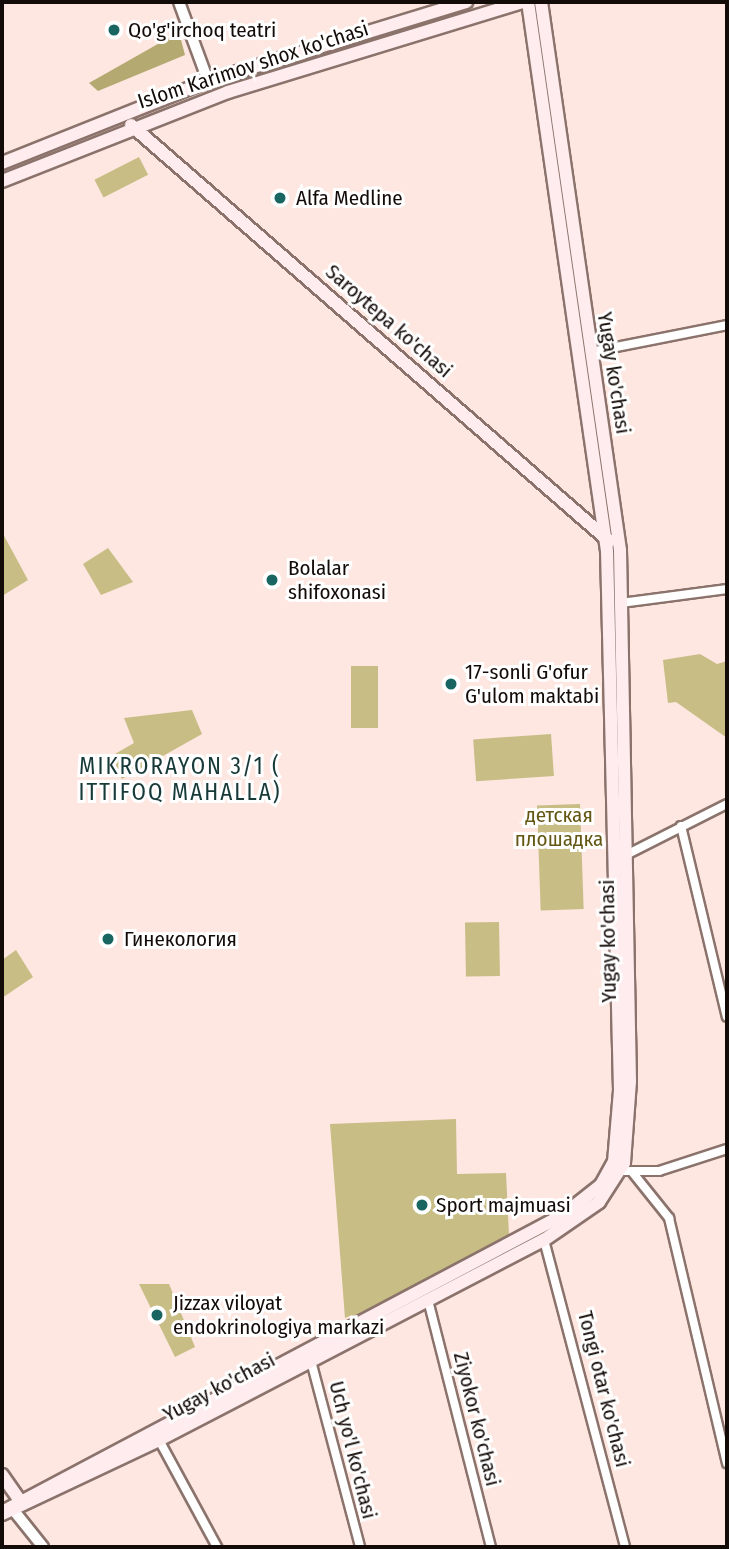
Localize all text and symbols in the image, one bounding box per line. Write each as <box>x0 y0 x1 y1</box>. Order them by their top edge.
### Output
street label: Islom Karimov shox ko'chasi <box>134 16 372 114</box>
place label: Qo'g'irchoq teatri <box>128 17 276 43</box>
marker: Qo'g'irchoq teatri <box>106 22 122 38</box>
place label: Alfa Medline <box>296 185 403 211</box>
marker: Alfa Medline <box>270 188 290 208</box>
street label: Saroytepa ko'chasi <box>320 259 458 383</box>
street label: Yugay ko'chasi <box>592 310 636 436</box>
place label: Bolalar shifoxonasi <box>288 555 386 605</box>
marker: Bolalar shifoxonasi <box>262 570 282 590</box>
place label: 17-sonli G'ofur G'ulom maktabi <box>465 659 599 709</box>
marker: 17-sonli G'ofur G'ulom maktabi <box>443 676 459 692</box>
district label: MIKRORAYON 3/1 ( ITTIFOQ MAHALLA) <box>80 752 280 806</box>
park label: детская плошадка <box>515 802 603 852</box>
street label: Yugay ko'chasi <box>594 879 622 1003</box>
place label: Гинекология <box>124 926 237 952</box>
marker: Гинекология <box>98 929 118 949</box>
place label: Sport majmuasi <box>436 1192 571 1218</box>
marker: Sport majmuasi <box>414 1197 430 1213</box>
place label: Jizzax viloyat endokrinologiya markazi <box>173 1290 384 1340</box>
marker: Jizzax viloyat endokrinologiya markazi <box>147 1305 167 1325</box>
street label: Tongi otar ko'chasi <box>572 1308 636 1470</box>
street label: Yugay ko'chasi <box>159 1347 279 1427</box>
street label: Ziyokor ko'chasi <box>448 1349 506 1489</box>
street label: Uch yo'l ko'chasi <box>324 1378 382 1522</box>

